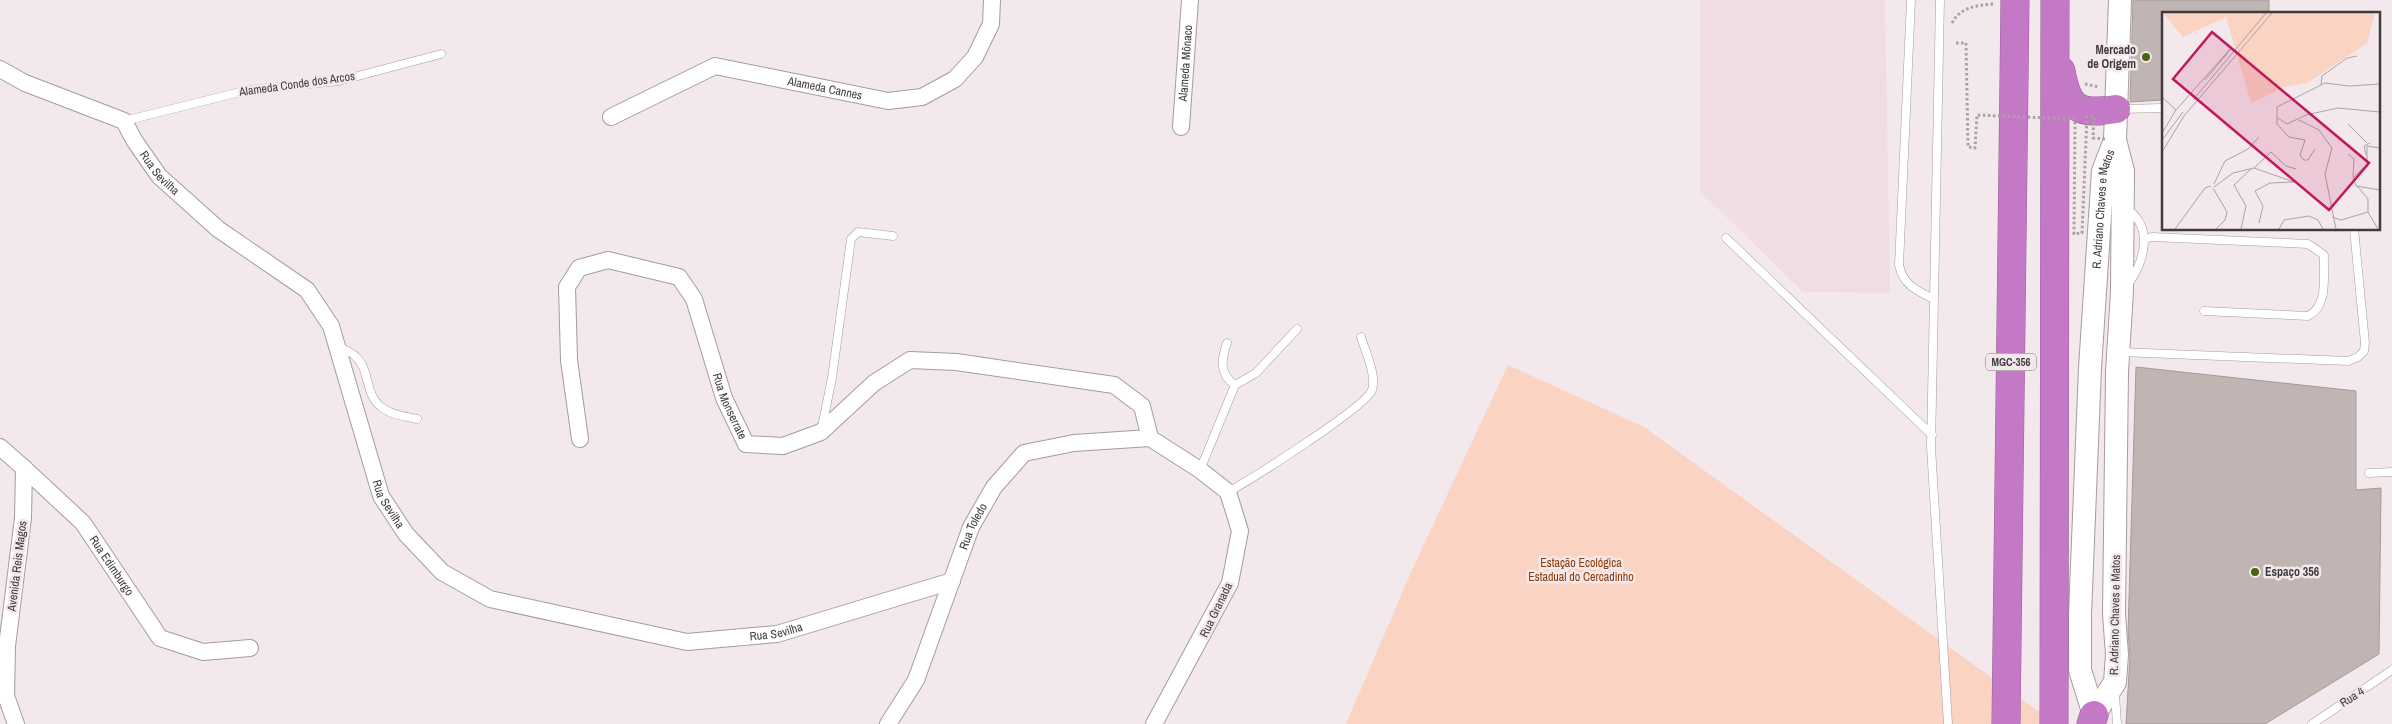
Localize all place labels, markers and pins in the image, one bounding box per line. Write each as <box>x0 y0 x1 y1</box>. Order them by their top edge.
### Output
place label: Mercado de Origem <box>2087 42 2136 72</box>
marker: Mercado de Origem <box>2140 51 2152 63</box>
place label: Espaço 356 <box>2265 564 2320 580</box>
marker: Espaço 356 <box>2249 566 2261 578</box>

